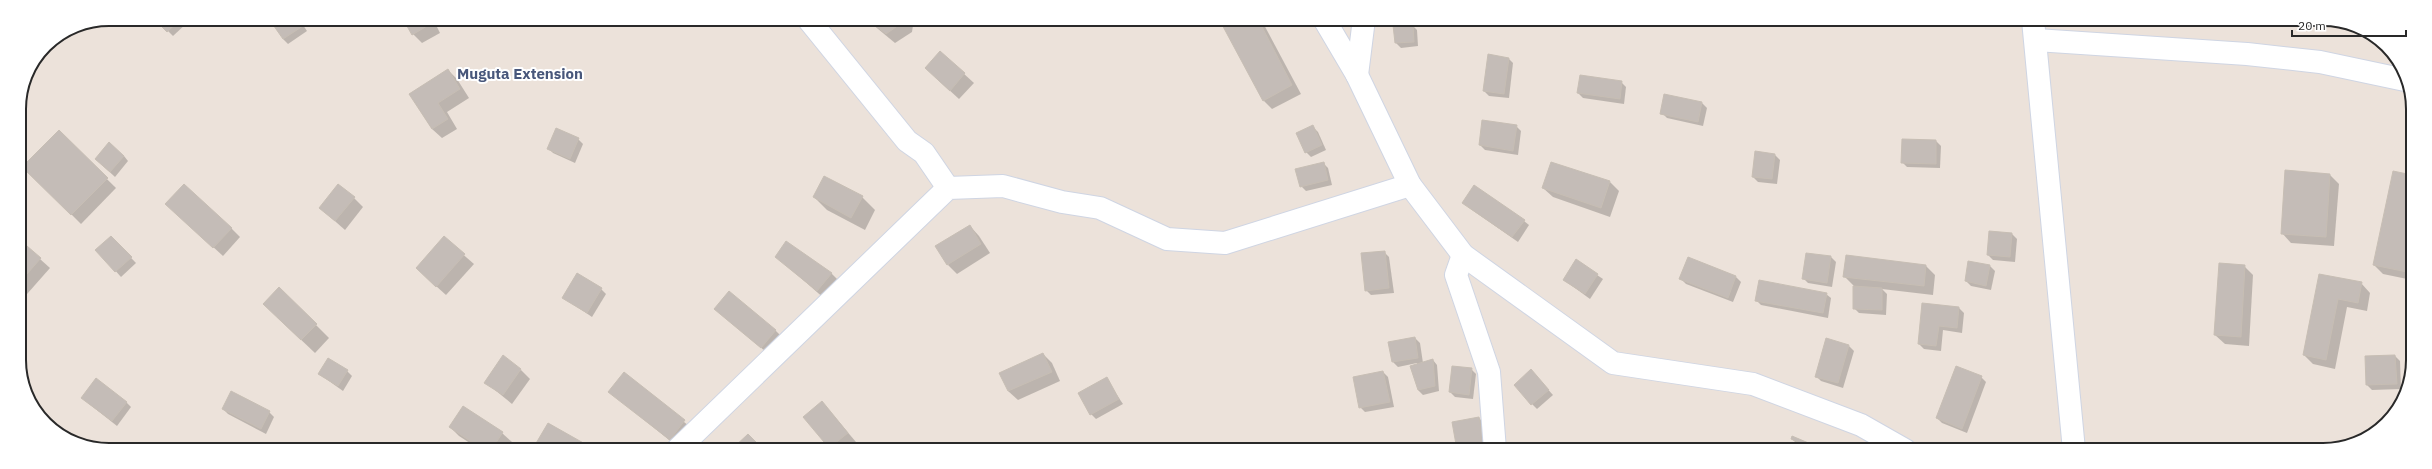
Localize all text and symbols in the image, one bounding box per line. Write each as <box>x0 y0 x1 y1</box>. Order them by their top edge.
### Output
scale bar <box>2292 12 2406 38</box>
text: 20 m <box>2298 18 2326 33</box>
district label: Muguta Extension <box>457 64 583 83</box>

